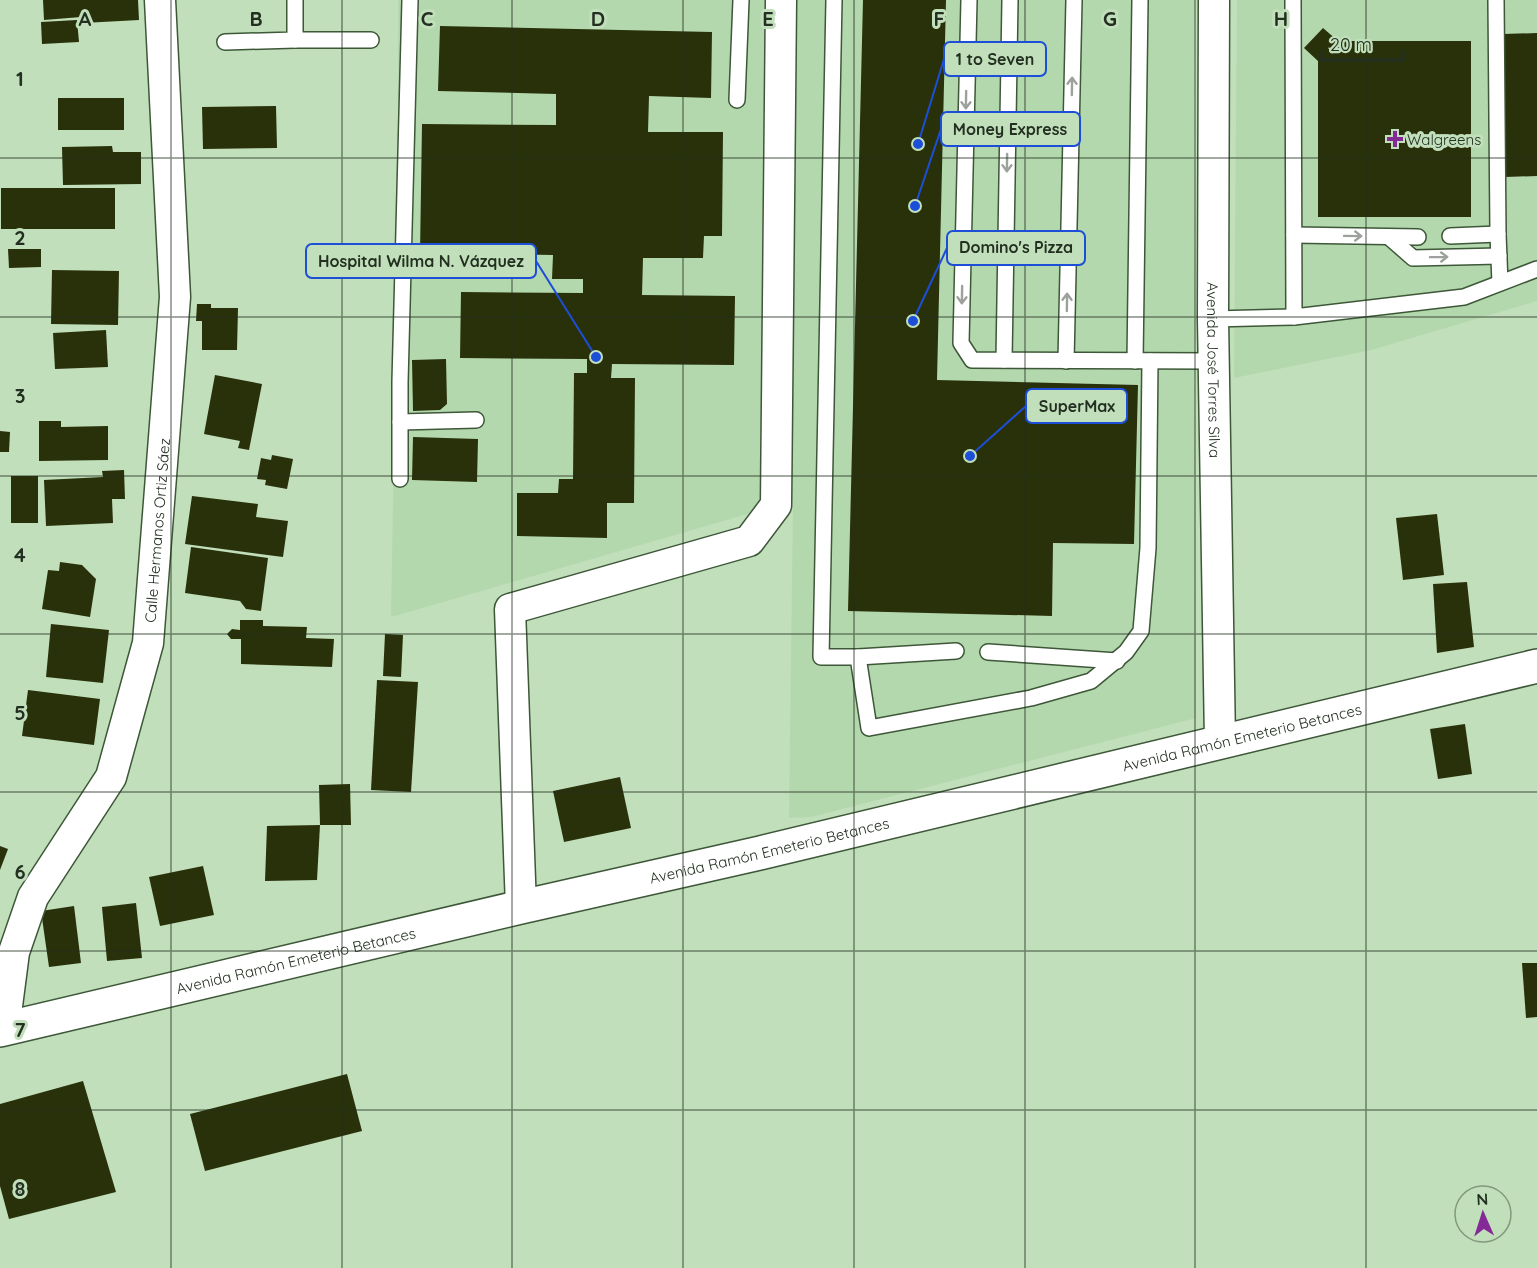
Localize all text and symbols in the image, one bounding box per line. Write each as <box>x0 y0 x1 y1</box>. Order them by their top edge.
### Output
text: A <box>79 6 92 31</box>
text: B <box>249 6 263 31</box>
text: C <box>421 6 434 31</box>
text: D <box>591 6 605 31</box>
text: E <box>762 6 774 31</box>
text: F <box>933 6 945 31</box>
text: G <box>1103 6 1117 31</box>
text: H <box>1274 6 1288 31</box>
scale bar <box>1321 24 1404 62</box>
text: 20 m <box>1330 33 1372 56</box>
callout: 1 to Seven <box>944 42 1046 76</box>
text: 1 to Seven <box>956 49 1034 69</box>
text: 1 <box>16 66 24 91</box>
one-way arrow <box>1066 77 1078 97</box>
one-way arrow <box>961 90 972 110</box>
callout: Money Express <box>941 112 1080 146</box>
text: Money Express <box>953 119 1067 139</box>
place label: Walgreens <box>1407 130 1481 149</box>
marker: Walgreens <box>1388 132 1402 146</box>
one-way arrow <box>1001 153 1013 173</box>
text: 2 <box>14 225 26 250</box>
one-way arrow <box>1342 230 1362 242</box>
callout: Domino's Pizza <box>947 231 1085 265</box>
text: Domino's Pizza <box>959 237 1073 257</box>
callout: Hospital Wilma N. Vázquez <box>306 244 536 278</box>
text: Hospital Wilma N. Vázquez <box>318 251 524 271</box>
one-way arrow <box>1429 252 1449 263</box>
street label: Avenida José Torres Silva <box>1203 282 1225 458</box>
one-way arrow <box>956 285 968 305</box>
one-way arrow <box>1062 293 1073 313</box>
text: 3 <box>15 383 25 408</box>
callout: SuperMax <box>1026 389 1127 423</box>
text: SuperMax <box>1039 396 1115 416</box>
street label: Calle Hermanos Ortiz Sáez <box>140 437 173 623</box>
text: 4 <box>14 542 26 567</box>
street label: Avenida Ramón Emeterio Betances <box>1120 699 1363 775</box>
text: 5 <box>14 700 26 725</box>
street label: Avenida Ramón Emeterio Betances <box>648 813 891 887</box>
text: 6 <box>14 859 26 884</box>
street label: Avenida Ramón Emeterio Betances <box>174 923 417 998</box>
text: 7 <box>15 1017 26 1042</box>
text: 8 <box>15 1176 26 1201</box>
north arrow <box>1453 1184 1513 1244</box>
text: N <box>1476 1189 1489 1209</box>

